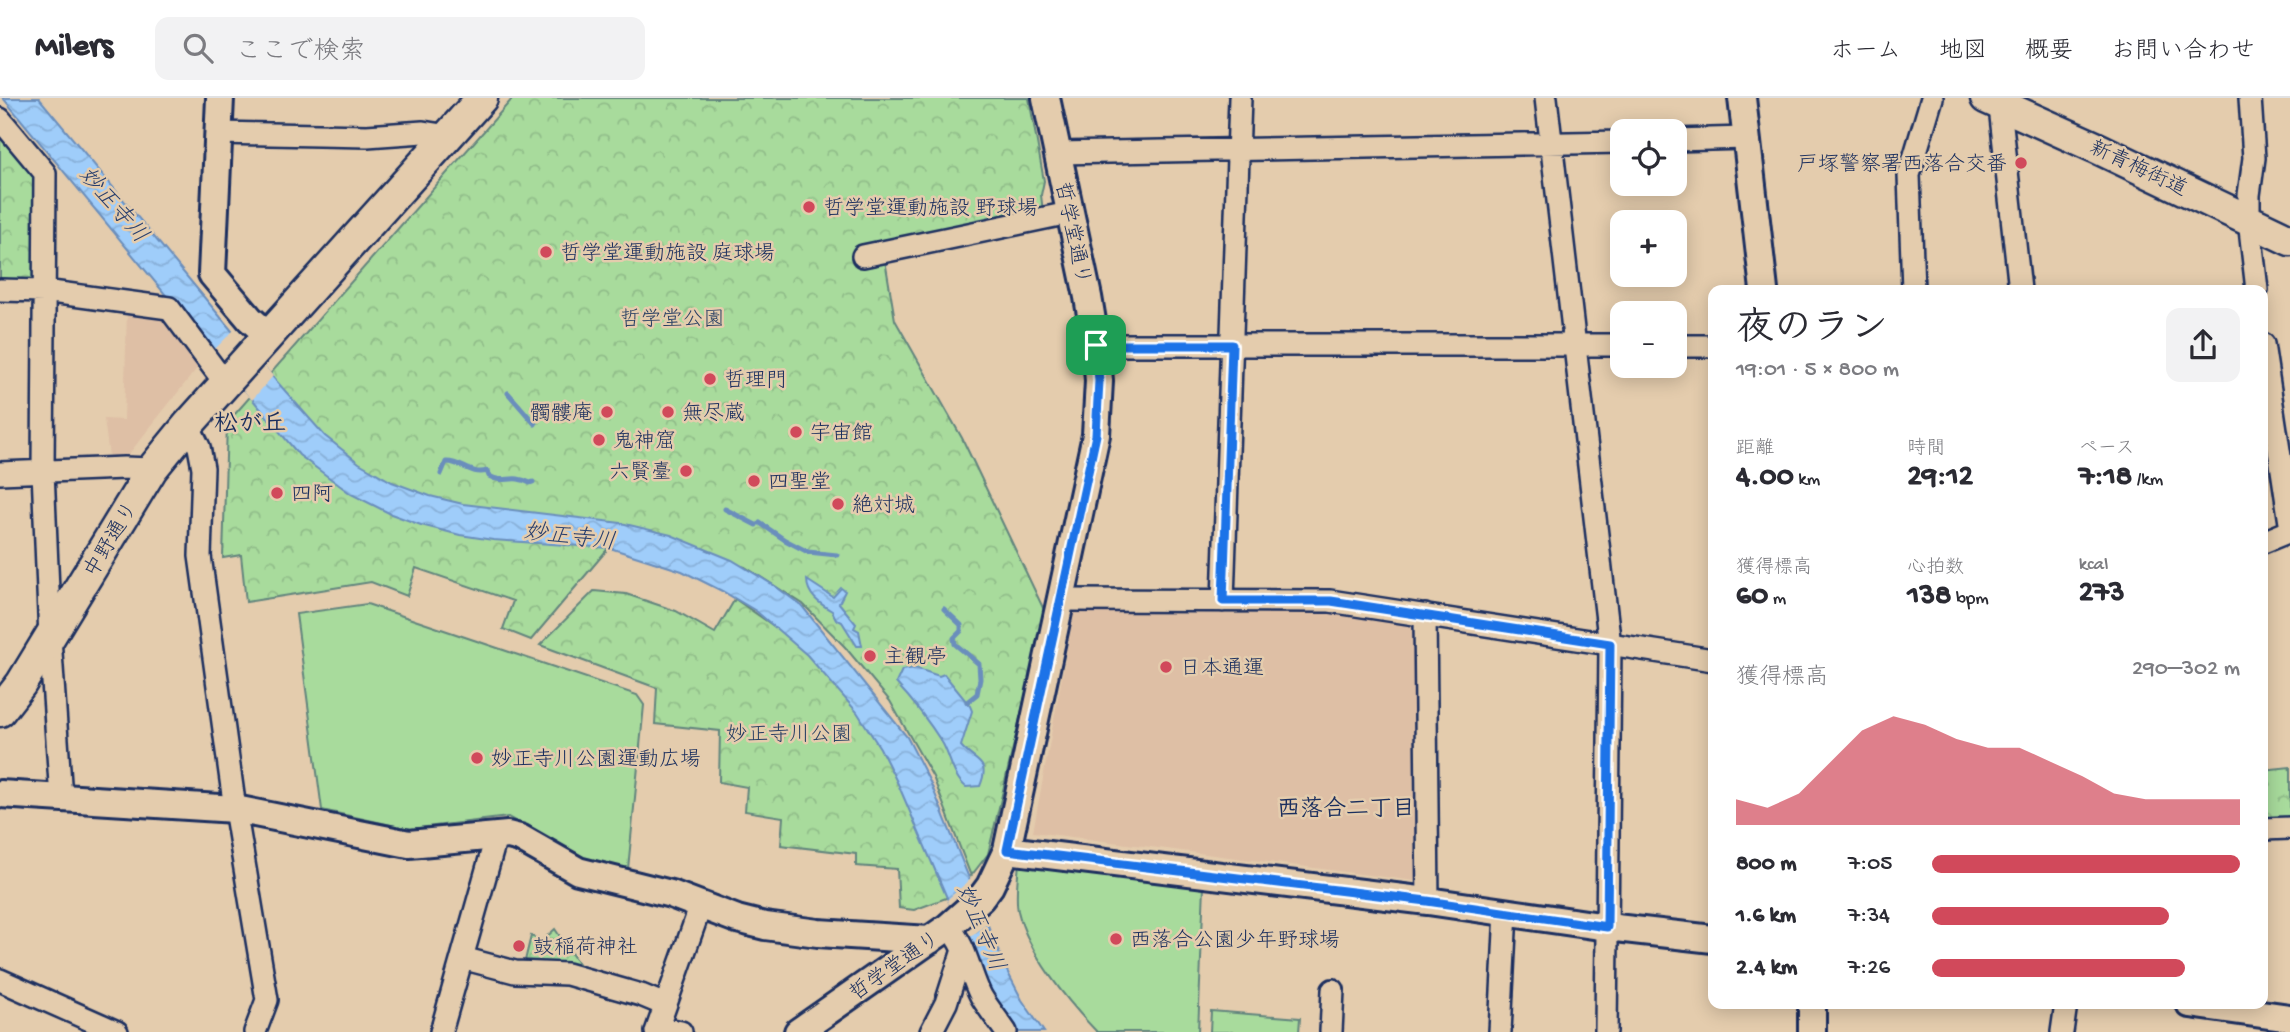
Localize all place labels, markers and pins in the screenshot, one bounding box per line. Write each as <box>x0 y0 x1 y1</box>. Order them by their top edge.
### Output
place label: 戸塚警察署西落合交番 <box>1797 152 2007 179</box>
marker: 戸塚警察署西落合交番 <box>2013 155 2029 171</box>
place label: 哲学堂運動施設 野球場 <box>823 196 1038 223</box>
marker: 哲学堂運動施設 野球場 <box>801 199 817 215</box>
place label: 哲学堂運動施設 庭球場 <box>560 241 775 268</box>
marker: 哲学堂運動施設 庭球場 <box>538 244 554 260</box>
pin <box>1066 315 1126 375</box>
place label: 哲理門 <box>724 369 787 395</box>
marker: 哲理門 <box>702 371 718 387</box>
place label: 髑髏庵 <box>530 401 593 428</box>
place label: 無尽蔵 <box>682 402 745 428</box>
marker: 髑髏庵 <box>599 404 615 420</box>
marker: 無尽蔵 <box>660 404 676 420</box>
place label: 宇宙館 <box>810 422 873 448</box>
marker: 宇宙館 <box>788 424 804 440</box>
place label: 鬼神窟 <box>613 429 676 456</box>
marker: 鬼神窟 <box>591 432 607 448</box>
place label: 六賢臺 <box>609 460 672 487</box>
marker: 六賢臺 <box>678 463 694 479</box>
place label: 四聖堂 <box>768 471 831 497</box>
marker: 四聖堂 <box>746 473 762 489</box>
place label: 四阿 <box>291 484 333 509</box>
marker: 四阿 <box>269 485 285 501</box>
place label: 絶対城 <box>852 494 915 520</box>
marker: 絶対城 <box>830 496 846 512</box>
place label: 主観亭 <box>884 646 947 672</box>
marker: 主観亭 <box>862 648 878 664</box>
place label: 日本通運 <box>1180 657 1264 683</box>
marker: 日本通運 <box>1158 659 1174 675</box>
place label: 妙正寺川公園運動広場 <box>491 748 701 774</box>
marker: 妙正寺川公園運動広場 <box>469 750 485 766</box>
place label: 西落合公園少年野球場 <box>1130 928 1340 955</box>
marker: 西落合公園少年野球場 <box>1108 931 1124 947</box>
place label: 鼓稲荷神社 <box>533 936 638 962</box>
marker: 鼓稲荷神社 <box>511 938 527 954</box>

